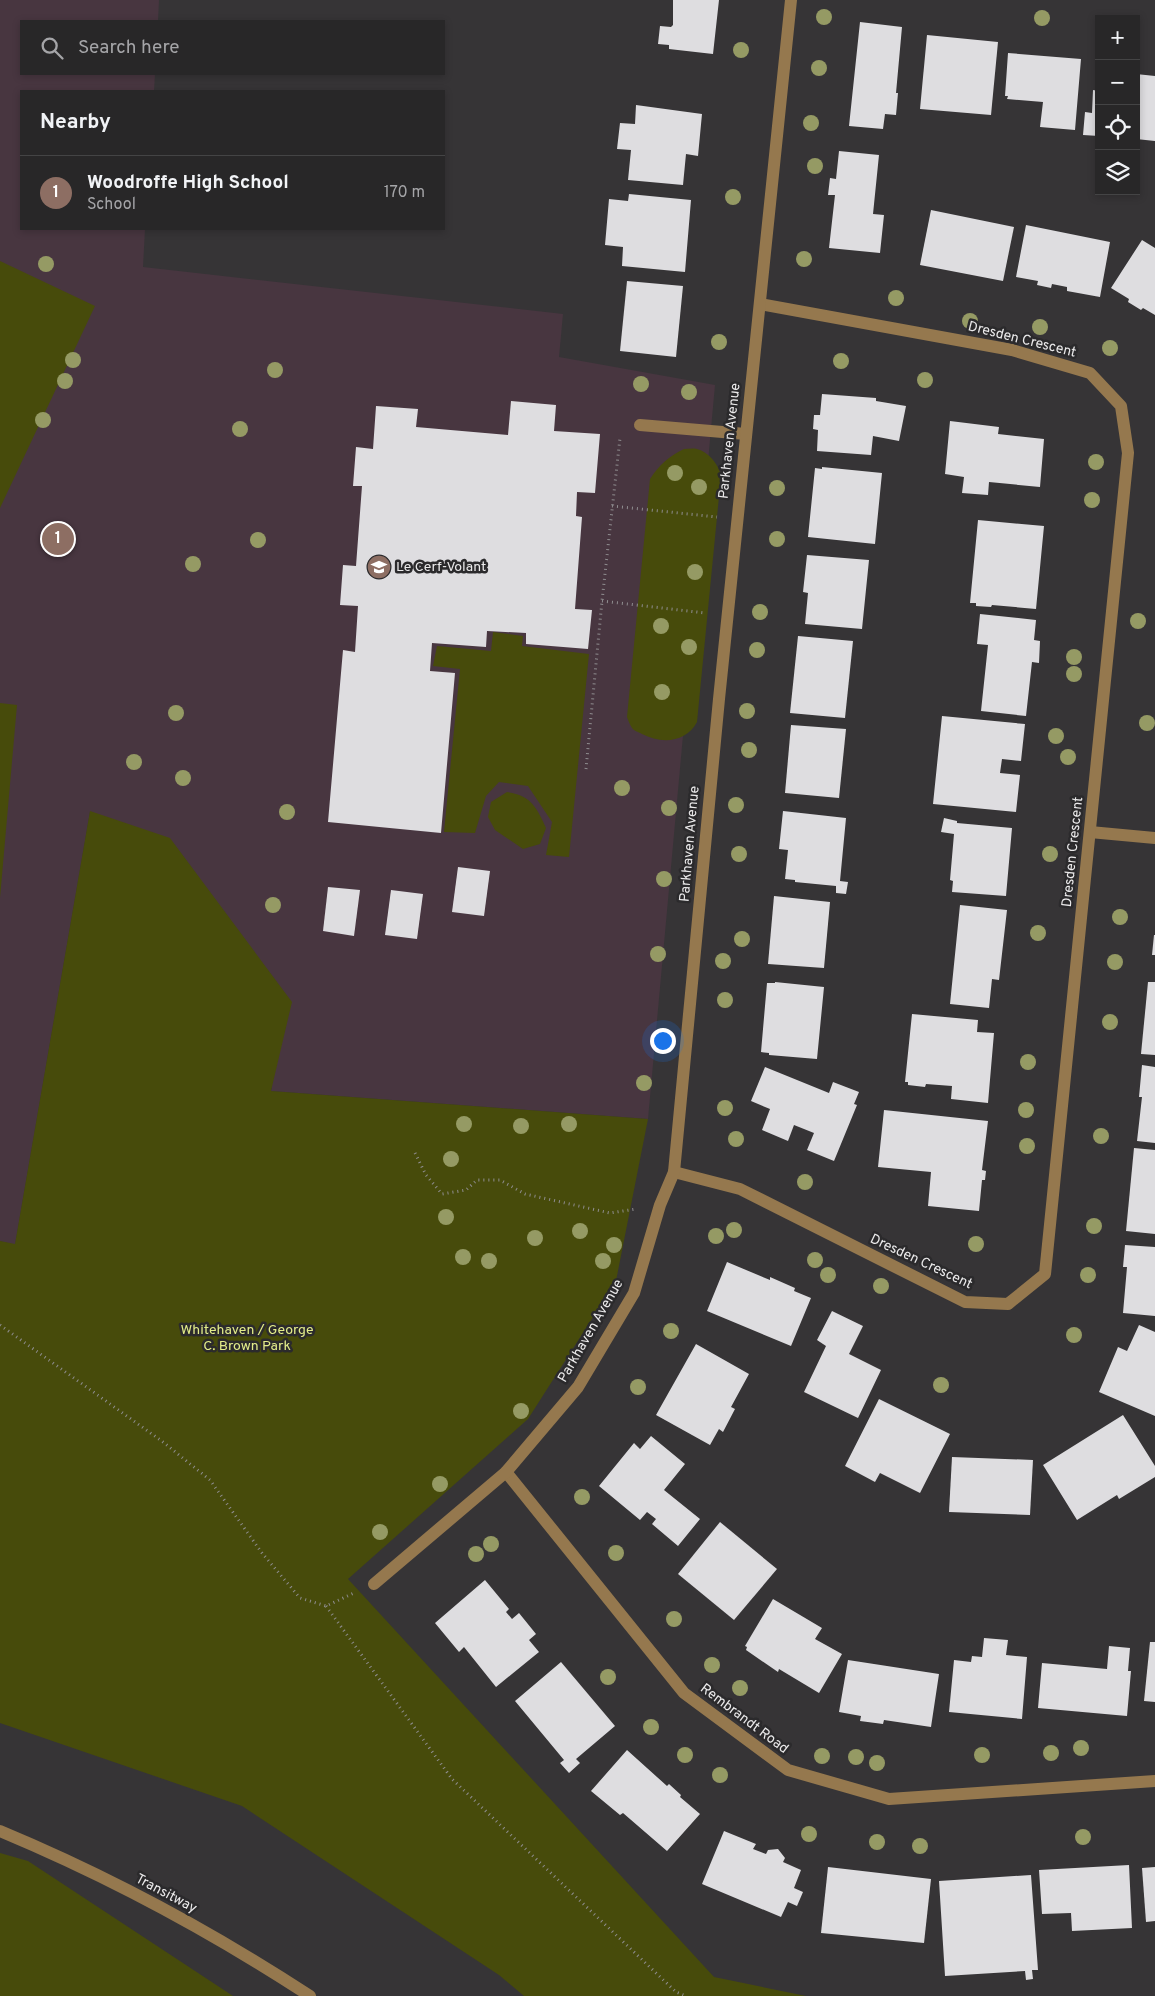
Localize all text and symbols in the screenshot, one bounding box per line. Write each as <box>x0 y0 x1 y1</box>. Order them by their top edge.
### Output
map controls <box>1095 15 1140 195</box>
button: + <box>1095 15 1140 60</box>
search box <box>20 20 445 75</box>
icon: search <box>38 34 66 62</box>
text: Search here <box>78 36 180 60</box>
button: − <box>1095 60 1140 105</box>
button: locate <box>1095 105 1140 150</box>
text: Nearby <box>40 109 111 136</box>
button: layers <box>1095 150 1140 195</box>
text: Woodroffe High School <box>87 171 289 195</box>
text: 1 <box>53 183 59 203</box>
text: 170 m <box>384 183 425 203</box>
text: School <box>87 195 136 215</box>
street label: Dresden Crescent <box>966 318 1078 362</box>
street label: Parkhaven Avenue <box>715 382 745 500</box>
pin: 1 <box>42 520 74 558</box>
school or university icon: Le Cerf-Volant <box>366 554 392 580</box>
place label: Le Cerf-Volant <box>396 559 486 576</box>
street label: Parkhaven Avenue <box>676 785 704 903</box>
street label: Dresden Crescent <box>1059 796 1087 908</box>
your location <box>650 1028 676 1054</box>
street label: Dresden Crescent <box>867 1231 975 1293</box>
street label: Parkhaven Avenue <box>555 1276 627 1386</box>
park label: Whitehaven / George C. Brown Park <box>181 1322 313 1355</box>
street label: Rembrandt Road <box>697 1680 791 1758</box>
street label: Transitway <box>132 1871 200 1917</box>

